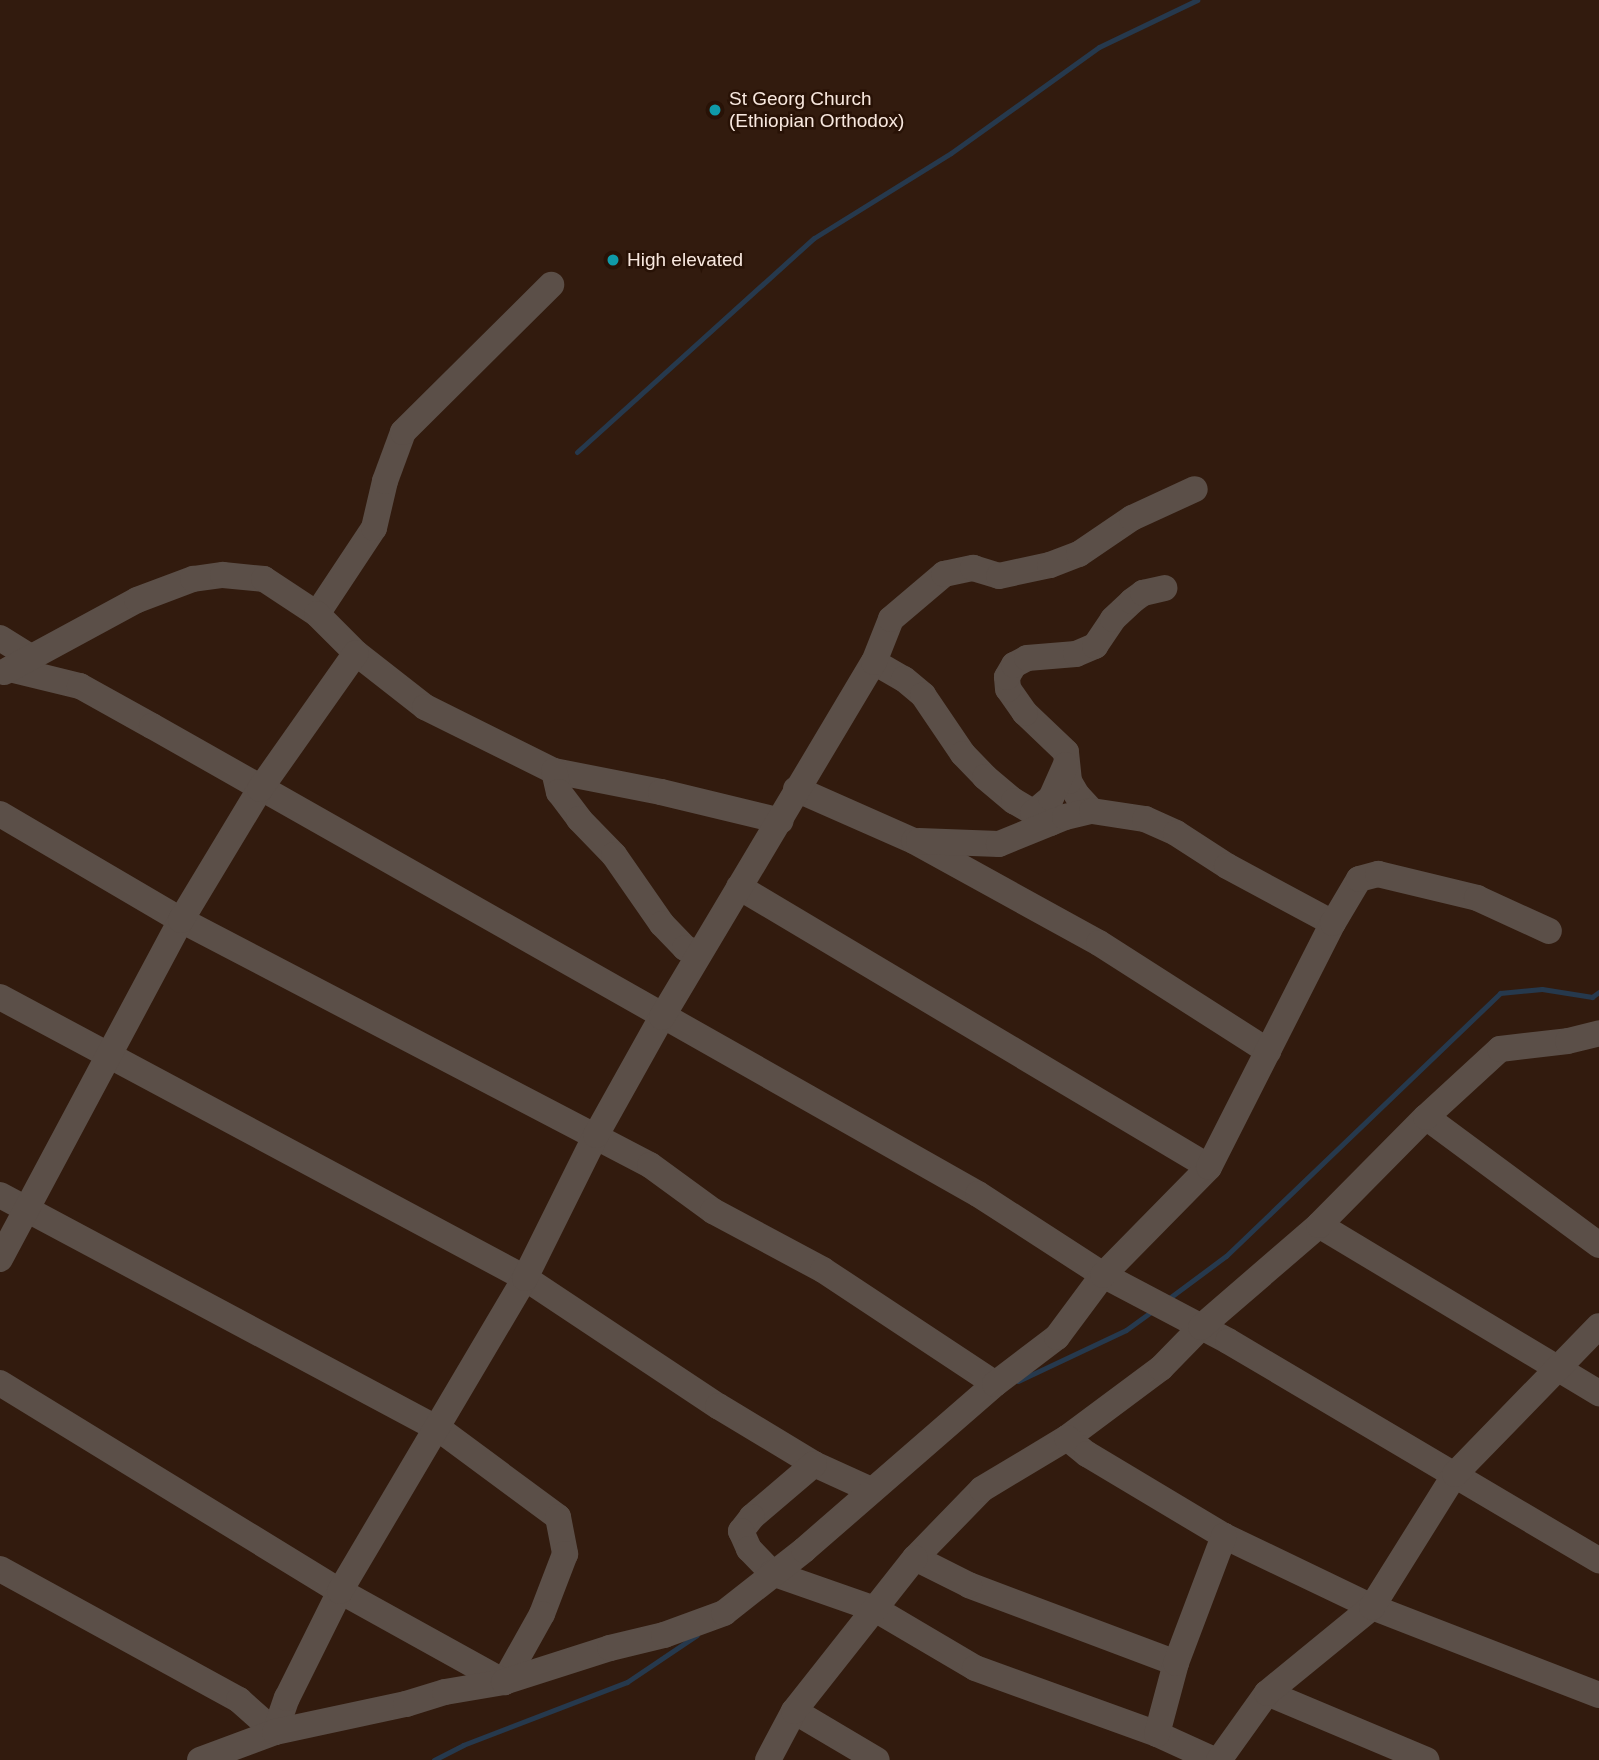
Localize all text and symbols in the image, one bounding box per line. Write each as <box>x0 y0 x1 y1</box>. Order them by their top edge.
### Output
place label: St Georg Church (Ethiopian Orthodox) <box>729 88 904 132</box>
marker: St Georg Church (Ethiopian Orthodox) <box>707 102 723 118</box>
place label: High elevated <box>627 249 743 271</box>
marker: High elevated <box>605 252 621 268</box>

